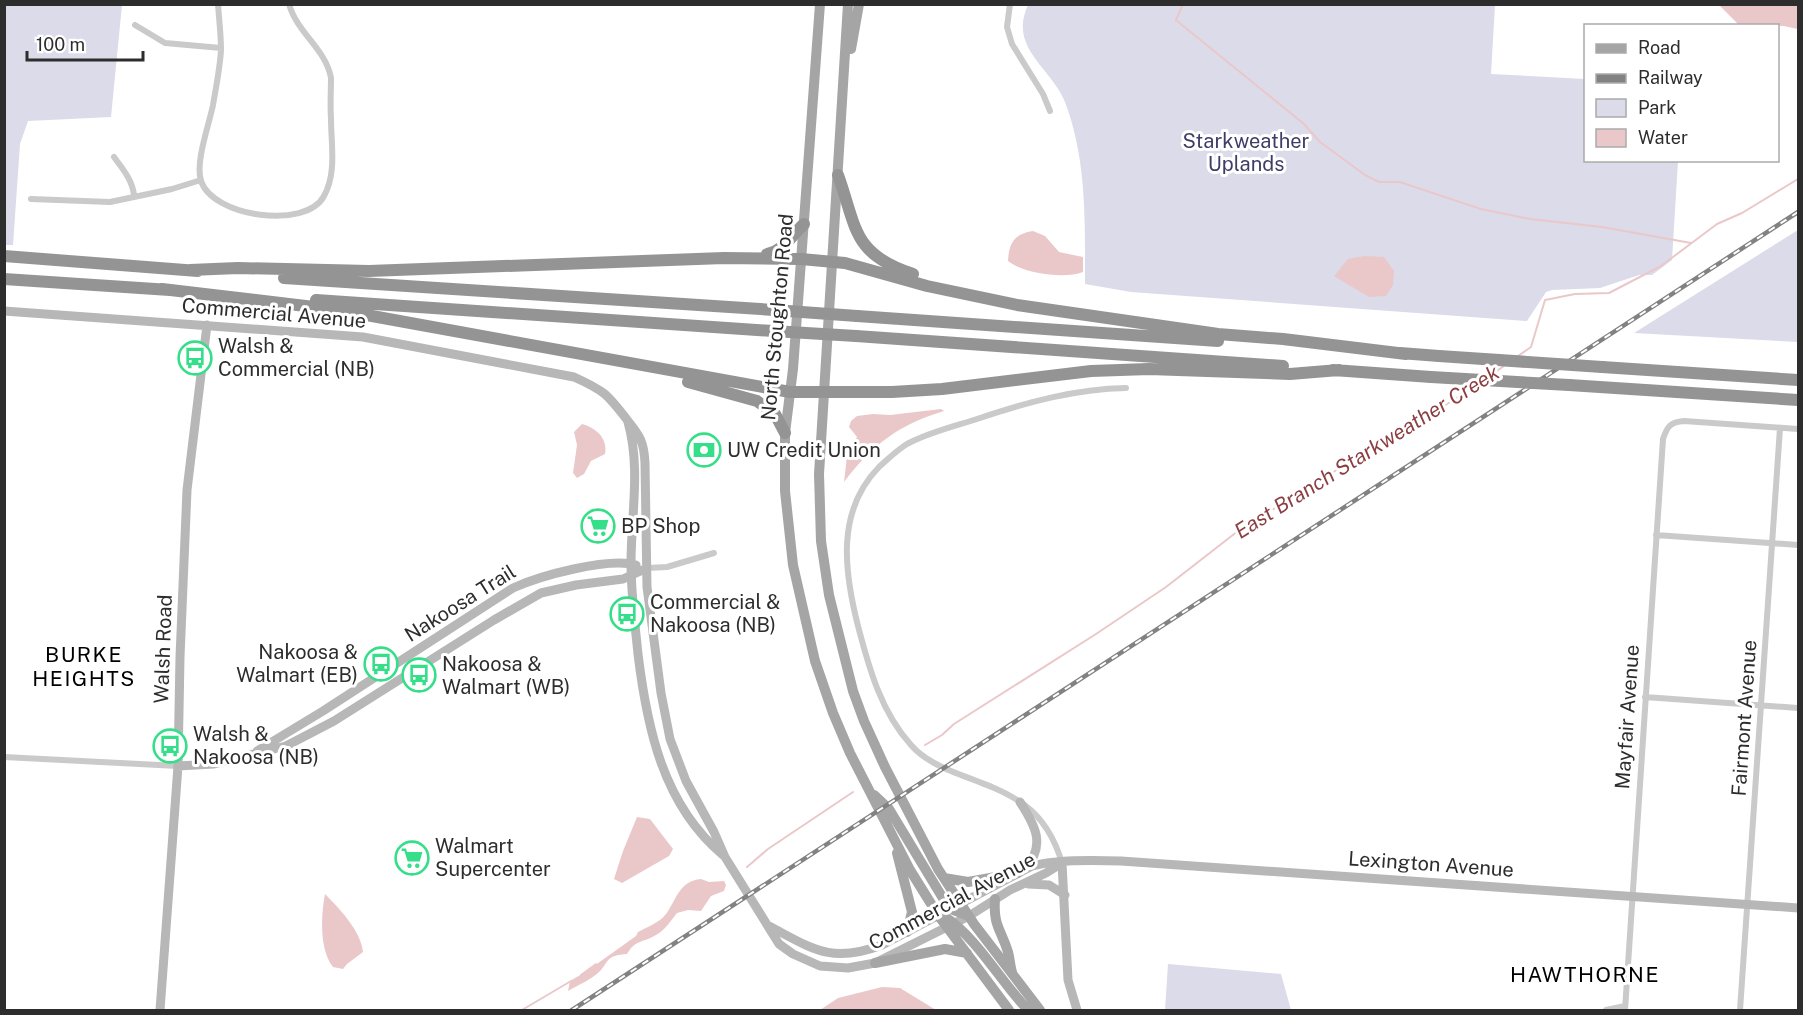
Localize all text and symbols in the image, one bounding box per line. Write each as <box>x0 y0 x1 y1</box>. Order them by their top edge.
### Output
scale bar <box>27 24 142 62</box>
legend <box>1584 24 1779 162</box>
text: 100 m <box>36 34 85 55</box>
text: Road <box>1638 37 1681 58</box>
text: Railway <box>1638 67 1703 88</box>
text: Park <box>1638 97 1676 118</box>
text: Water <box>1638 127 1688 148</box>
park label: Starkweather Uplands <box>1183 129 1310 176</box>
street label: North Stoughton Road <box>756 213 798 421</box>
street label: Commercial Avenue <box>181 293 367 333</box>
place label: Walsh & Commercial (NB) <box>218 334 375 381</box>
bus stop icon: Walsh & Commercial (NB) <box>177 340 213 376</box>
water label: East Branch Starkweather Creek <box>1230 359 1504 544</box>
bank icon: UW Credit Union <box>686 432 722 468</box>
place label: UW Credit Union <box>727 438 881 462</box>
supermarket icon: BP Shop <box>580 508 616 544</box>
place label: BP Shop <box>621 514 700 538</box>
street label: Nakoosa Trail <box>400 559 520 647</box>
place label: Commercial & Nakoosa (NB) <box>650 590 780 637</box>
street label: Walsh Road <box>149 594 177 704</box>
bus stop icon: Commercial & Nakoosa (NB) <box>609 596 645 632</box>
street label: Fairmont Avenue <box>1727 639 1761 797</box>
place label: Nakoosa & Walmart (EB) <box>236 640 358 687</box>
district label: BURKE HEIGHTS <box>32 642 136 691</box>
street label: Mayfair Avenue <box>1610 644 1644 790</box>
bus stop icon: Nakoosa & Walmart (EB) <box>363 646 399 682</box>
place label: Nakoosa & Walmart (WB) <box>442 652 570 699</box>
bus stop icon: Nakoosa & Walmart (WB) <box>401 657 437 693</box>
place label: Walsh & Nakoosa (NB) <box>193 722 319 769</box>
bus stop icon: Walsh & Nakoosa (NB) <box>152 728 188 764</box>
place label: Walmart Supercenter <box>435 834 551 881</box>
supermarket icon: Walmart Supercenter <box>394 840 430 876</box>
street label: Lexington Avenue <box>1347 846 1515 882</box>
street label: Commercial Avenue <box>865 847 1039 955</box>
district label: HAWTHORNE <box>1510 962 1660 987</box>

